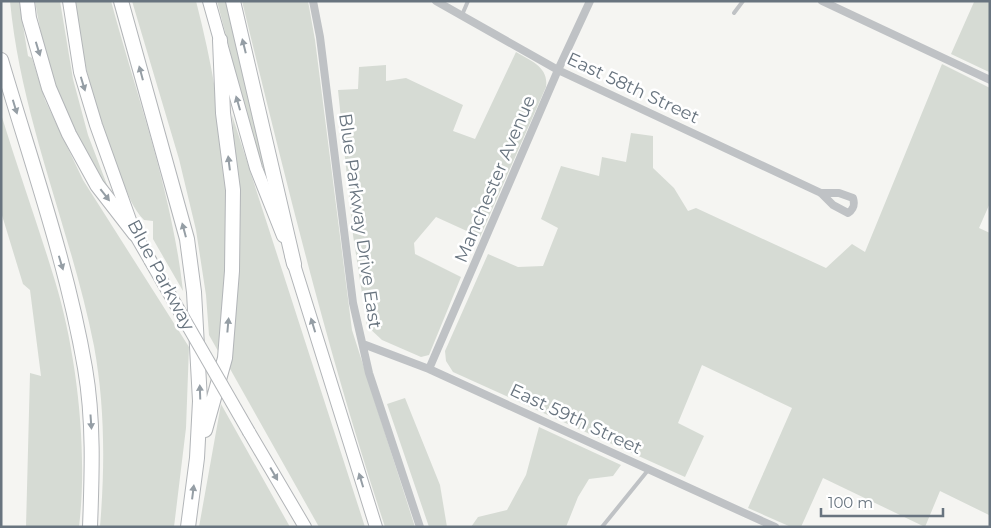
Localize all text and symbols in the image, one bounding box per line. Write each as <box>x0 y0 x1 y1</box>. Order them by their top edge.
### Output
one-way arrow <box>240 38 248 53</box>
one-way arrow <box>35 41 43 56</box>
street label: East 58th Street <box>563 48 703 128</box>
one-way arrow <box>137 66 145 81</box>
one-way arrow <box>80 76 88 91</box>
street label: Manchester Avenue <box>450 92 540 266</box>
one-way arrow <box>233 95 241 110</box>
one-way arrow <box>12 99 20 114</box>
street label: Blue Parkway Drive East <box>334 112 386 330</box>
one-way arrow <box>225 155 233 171</box>
one-way arrow <box>100 189 111 202</box>
street label: Blue Parkway <box>123 216 200 334</box>
one-way arrow <box>180 222 188 237</box>
one-way arrow <box>58 255 66 270</box>
one-way arrow <box>224 317 232 333</box>
one-way arrow <box>309 317 317 332</box>
street label: East 59th Street <box>506 379 646 459</box>
one-way arrow <box>196 383 204 399</box>
one-way arrow <box>87 414 95 430</box>
one-way arrow <box>270 467 279 480</box>
one-way arrow <box>357 473 365 488</box>
one-way arrow <box>189 484 197 500</box>
scale bar <box>821 486 944 518</box>
text: 100 m <box>828 493 873 512</box>

